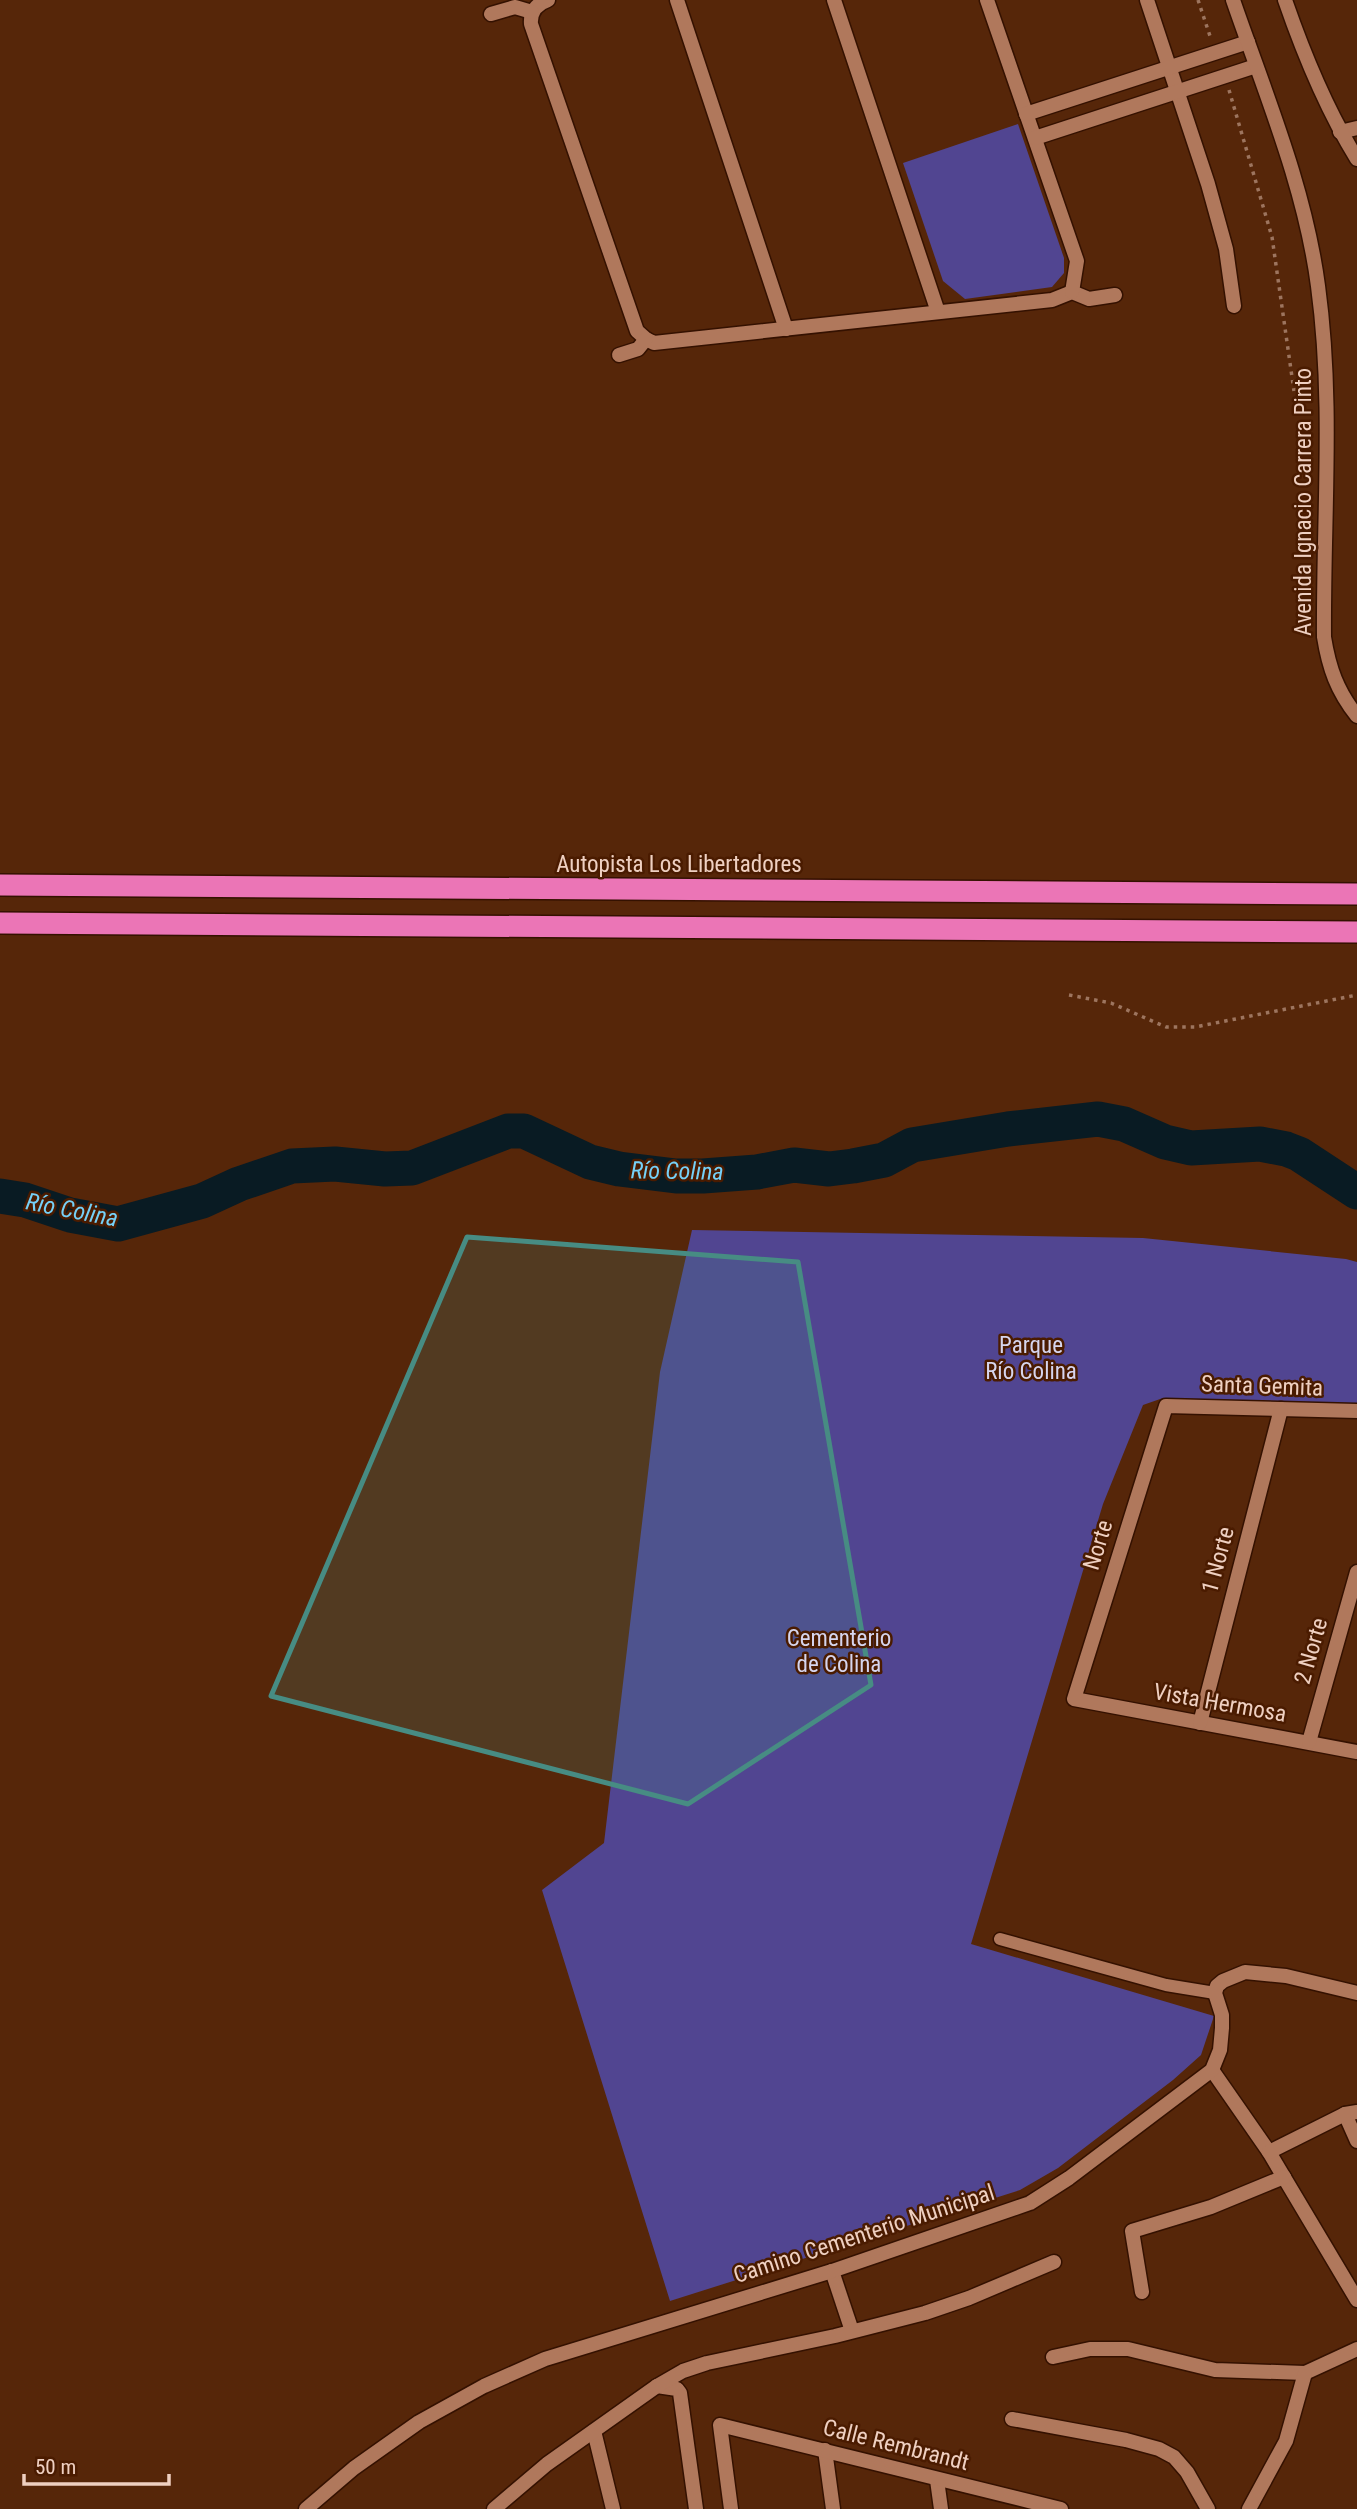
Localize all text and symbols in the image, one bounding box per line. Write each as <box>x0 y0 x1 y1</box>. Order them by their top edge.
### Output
street label: Avenida Ignacio Carrera Pinto <box>1290 368 1317 636</box>
street label: Autopista Los Libertadores <box>556 851 802 878</box>
water label: Río Colina <box>630 1156 724 1186</box>
water label: Río Colina <box>24 1187 120 1233</box>
park label: Parque Río Colina <box>985 1332 1077 1385</box>
street label: Santa Gemita <box>1201 1370 1323 1402</box>
street label: Norte <box>1078 1517 1118 1573</box>
street label: 1 Norte <box>1196 1524 1240 1596</box>
street label: 2 Norte <box>1289 1615 1333 1687</box>
park label: Cementerio de Colina <box>787 1625 891 1678</box>
street label: Vista Hermosa <box>1152 1678 1288 1728</box>
street label: Camino Cementerio Municipal <box>730 2179 998 2289</box>
street label: Calle Rembrandt <box>820 2414 972 2476</box>
scale bar <box>24 2442 170 2486</box>
text: 50 m <box>35 2455 76 2479</box>

